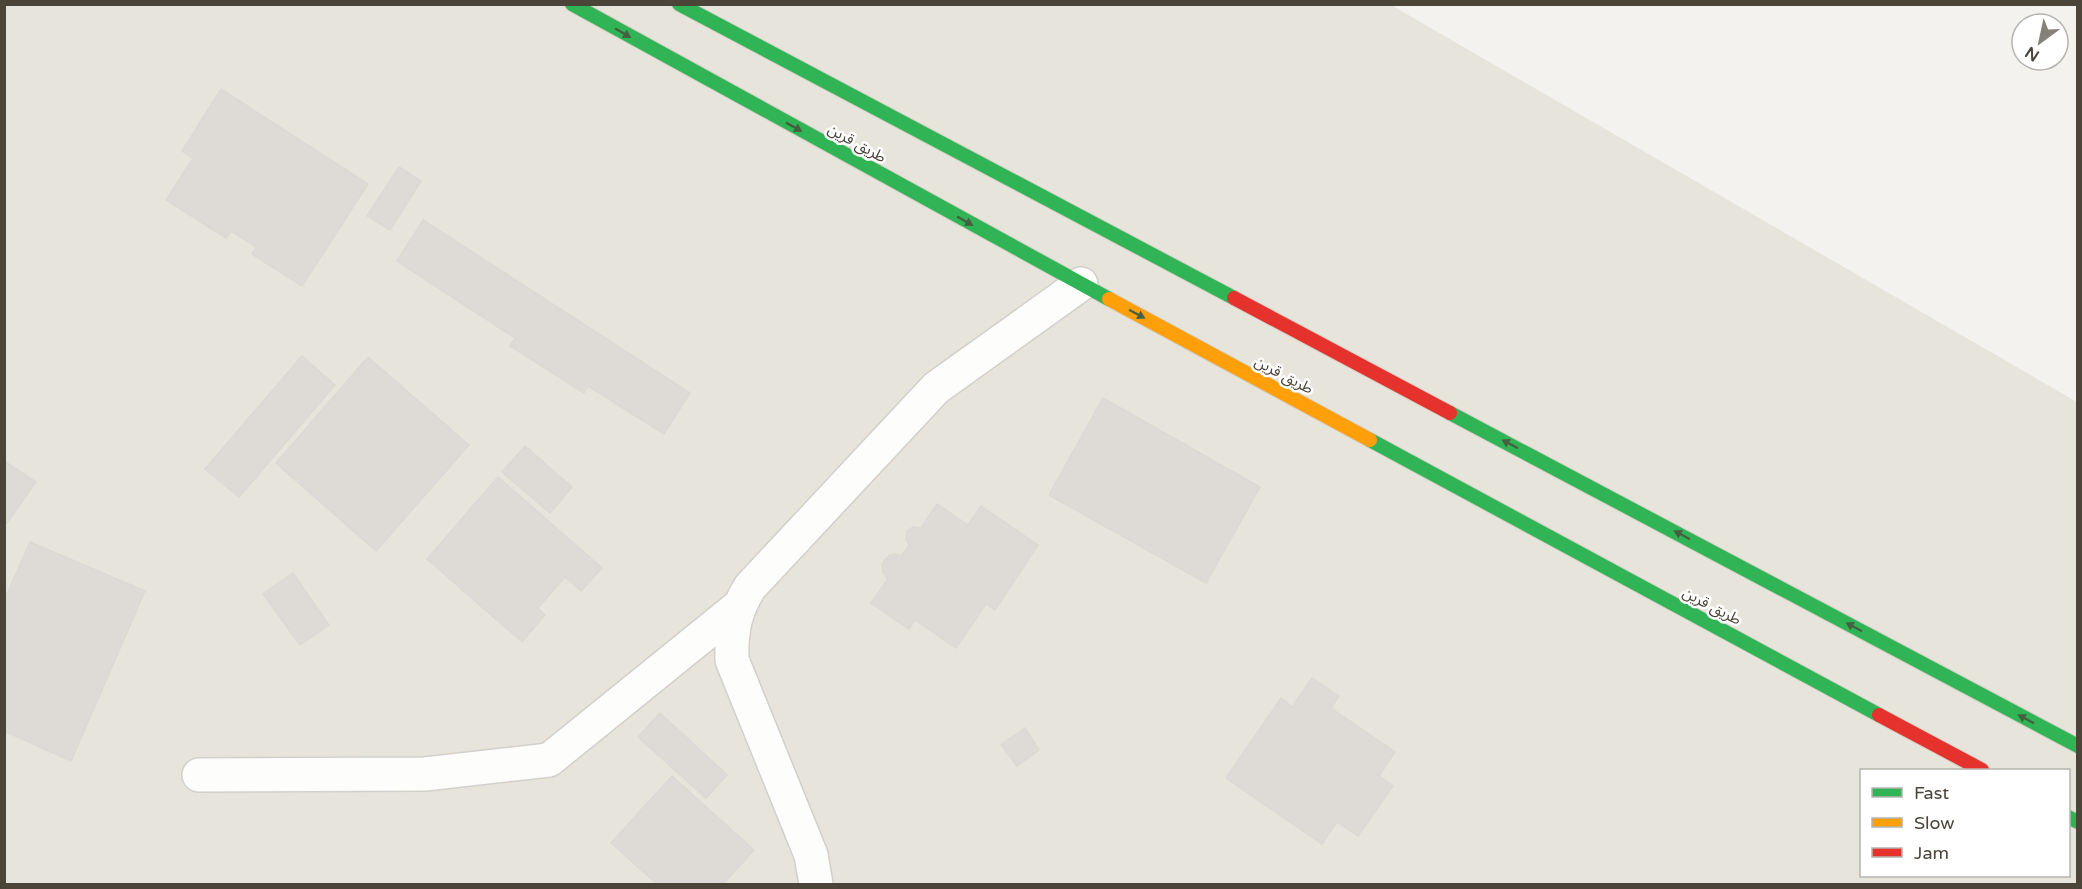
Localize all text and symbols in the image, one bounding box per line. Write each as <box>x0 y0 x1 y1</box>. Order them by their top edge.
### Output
north arrow <box>2010 12 2070 72</box>
one-way arrow <box>615 28 631 39</box>
text: N <box>2022 42 2043 66</box>
street label: طريق قرين <box>824 120 889 167</box>
one-way arrow <box>786 122 803 132</box>
one-way arrow <box>957 216 974 226</box>
one-way arrow <box>1128 309 1145 319</box>
street label: طريق قرين <box>1251 352 1316 399</box>
one-way arrow <box>1501 439 1518 449</box>
one-way arrow <box>1673 530 1690 540</box>
street label: طريق قرين <box>1679 583 1744 630</box>
one-way arrow <box>1845 622 1862 632</box>
one-way arrow <box>2017 714 2035 724</box>
legend <box>1860 769 2070 877</box>
text: Fast <box>1914 782 1949 804</box>
text: Slow <box>1914 812 1955 834</box>
text: Jam <box>1914 842 1949 864</box>

